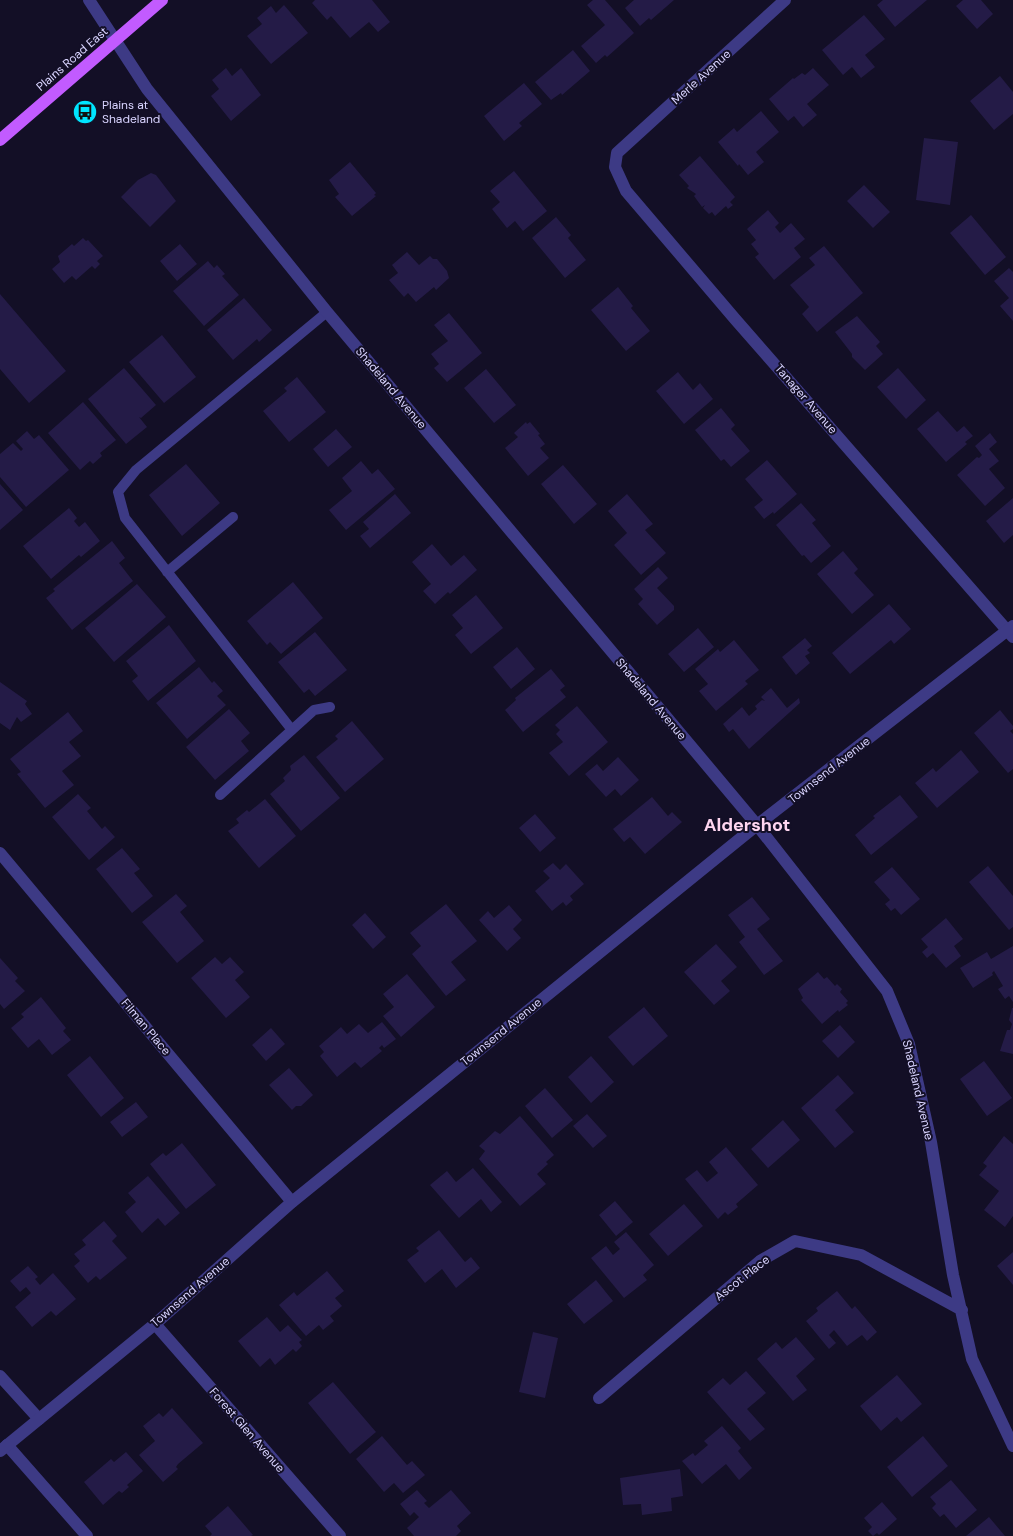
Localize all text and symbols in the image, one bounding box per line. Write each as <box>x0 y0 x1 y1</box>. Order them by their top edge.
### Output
street label: Plains Road East <box>33 23 111 95</box>
street label: Merle Avenue <box>668 46 734 108</box>
place label: Plains at Shadeland <box>102 97 160 127</box>
bus stop icon: Plains at Shadeland <box>72 99 98 125</box>
street label: Shadeland Avenue <box>352 344 430 432</box>
street label: Tanager Avenue <box>771 361 841 437</box>
street label: Shadeland Avenue <box>612 655 690 743</box>
street label: Townsend Avenue <box>785 733 873 807</box>
district label: Aldershot <box>704 813 790 837</box>
street label: Townsend Avenue <box>457 994 545 1070</box>
street label: Filman Place <box>118 995 174 1059</box>
street label: Shadeland Avenue <box>899 1038 937 1142</box>
street label: Ascot Place <box>711 1251 773 1304</box>
street label: Townsend Avenue <box>147 1253 233 1331</box>
street label: Forest Glen Avenue <box>206 1384 288 1476</box>

